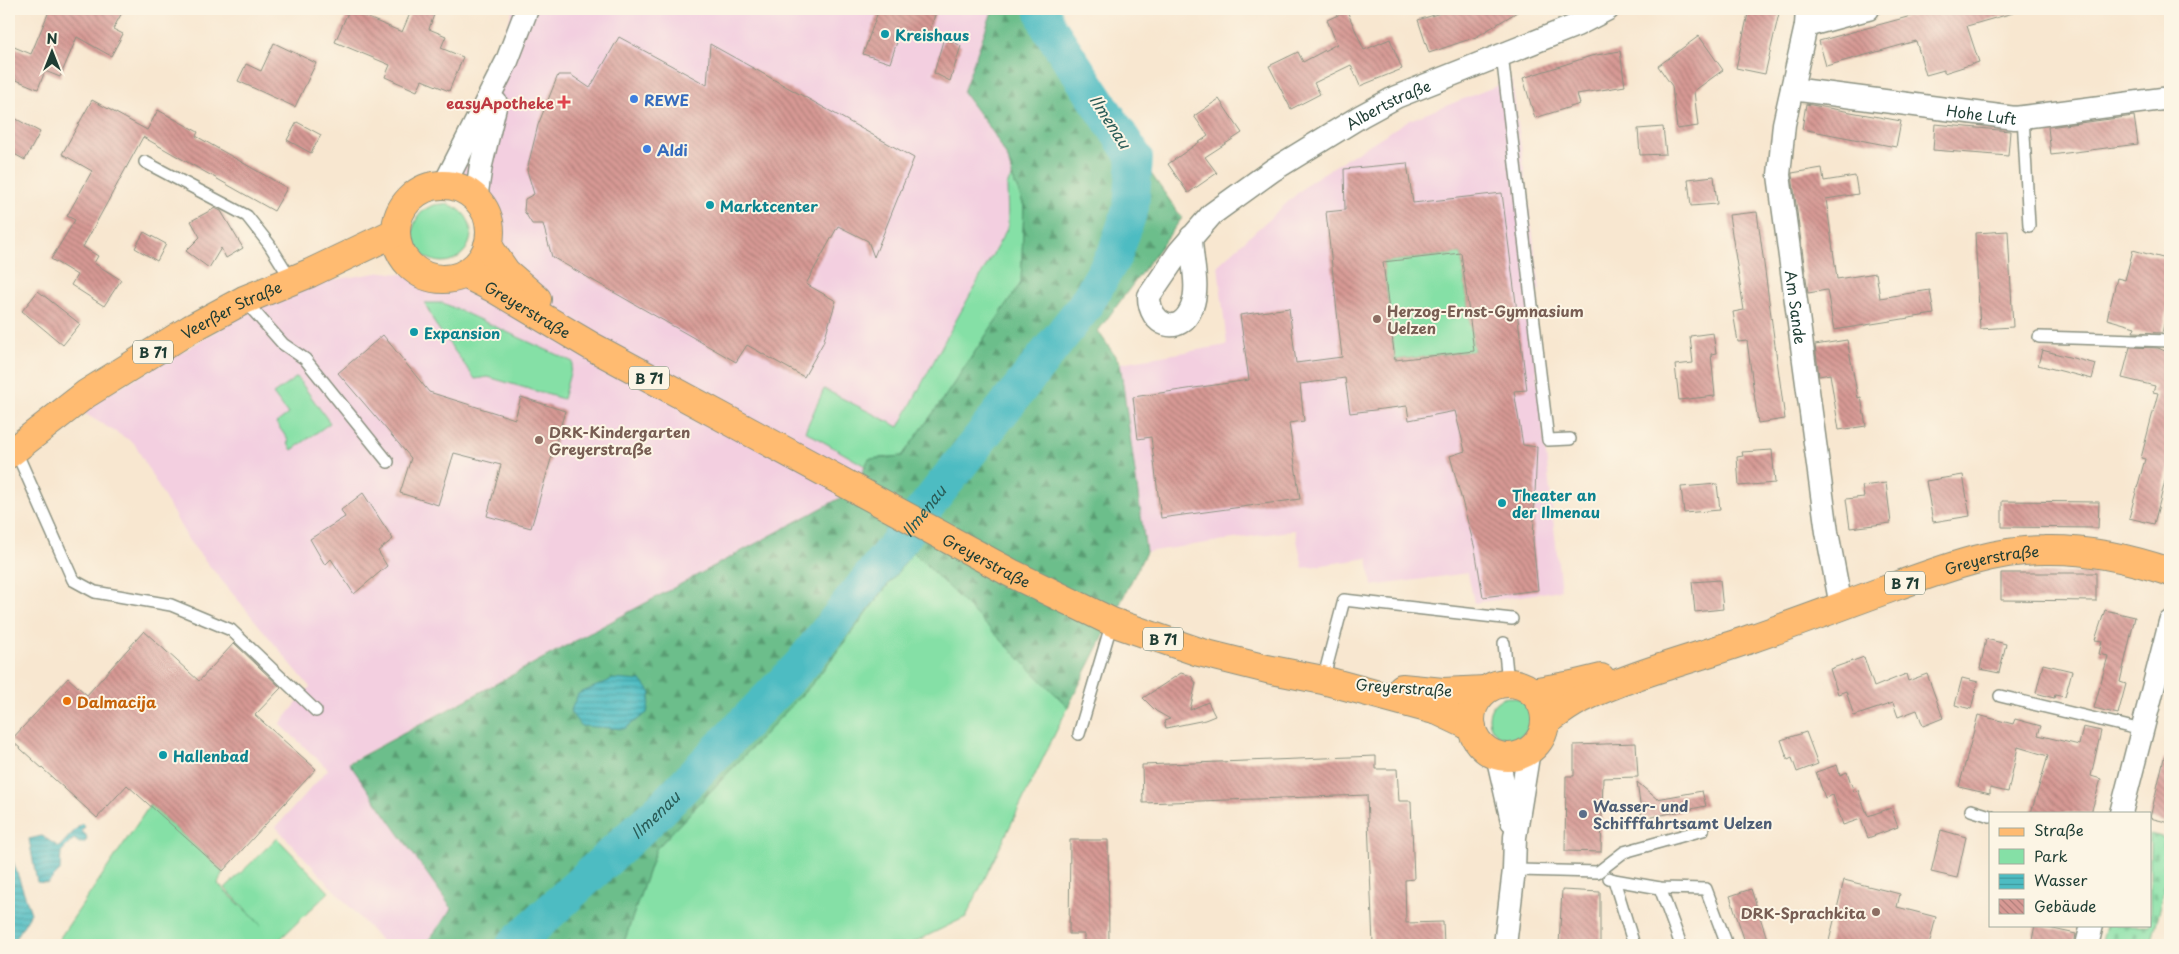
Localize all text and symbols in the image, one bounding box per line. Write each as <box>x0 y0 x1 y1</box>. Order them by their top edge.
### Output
place label: Kreishaus <box>895 23 969 46</box>
north arrow <box>28 28 78 78</box>
text: N <box>46 28 58 49</box>
marker: Kreishaus <box>879 28 891 40</box>
street label: Albertstraße <box>1341 73 1434 135</box>
place label: REWE <box>644 88 690 111</box>
water label: Ilmenau <box>1085 89 1138 154</box>
place label: easyApotheke <box>446 91 554 114</box>
marker: REWE <box>628 93 640 105</box>
marker: easyApotheke <box>558 96 570 108</box>
street label: Hohe Luft <box>1945 98 2018 130</box>
place label: Aldi <box>657 138 688 161</box>
marker: Aldi <box>641 143 653 155</box>
place label: Marktcenter <box>720 194 818 217</box>
marker: Marktcenter <box>704 199 716 211</box>
street label: Am Sande <box>1780 269 1813 345</box>
street label: Veerßer Straße <box>176 274 285 344</box>
street label: Greyerstraße <box>481 274 576 343</box>
place label: Herzog-Ernst-Gymnasium Uelzen <box>1387 299 1584 339</box>
marker: Herzog-Ernst-Gymnasium Uelzen <box>1371 313 1383 325</box>
place label: Expansion <box>424 321 500 344</box>
marker: Expansion <box>408 326 420 338</box>
road number: B 71 <box>133 341 173 364</box>
road number: B 71 <box>629 366 669 389</box>
place label: DRK-Kindergarten Greyerstraße <box>549 420 690 460</box>
marker: DRK-Kindergarten Greyerstraße <box>533 434 545 446</box>
water label: Ilmenau <box>895 478 952 542</box>
place label: Theater an der Ilmenau <box>1512 483 1600 523</box>
marker: Theater an der Ilmenau <box>1496 497 1508 509</box>
street label: Greyerstraße <box>939 527 1035 592</box>
street label: Greyerstraße <box>1941 539 2040 580</box>
road number: B 71 <box>1885 572 1925 594</box>
road number: B 71 <box>1143 628 1183 650</box>
street label: Greyerstraße <box>1355 672 1453 702</box>
place label: Dalmacija <box>77 690 157 713</box>
marker: Dalmacija <box>61 695 73 707</box>
place label: Hallenbad <box>173 744 249 767</box>
marker: Hallenbad <box>157 749 169 761</box>
water label: Ilmenau <box>625 784 686 844</box>
place label: Wasser- und Schifffahrtsamt Uelzen <box>1593 794 1772 834</box>
marker: Wasser- und Schifffahrtsamt Uelzen <box>1577 808 1589 820</box>
legend <box>1989 812 2152 926</box>
text: Straße <box>2034 818 2084 841</box>
text: Park <box>2034 844 2068 867</box>
text: Wasser <box>2034 868 2087 891</box>
text: Gebäude <box>2034 894 2096 917</box>
place label: DRK-Sprachkita <box>1741 901 1867 924</box>
marker: DRK-Sprachkita <box>1870 906 1882 918</box>

